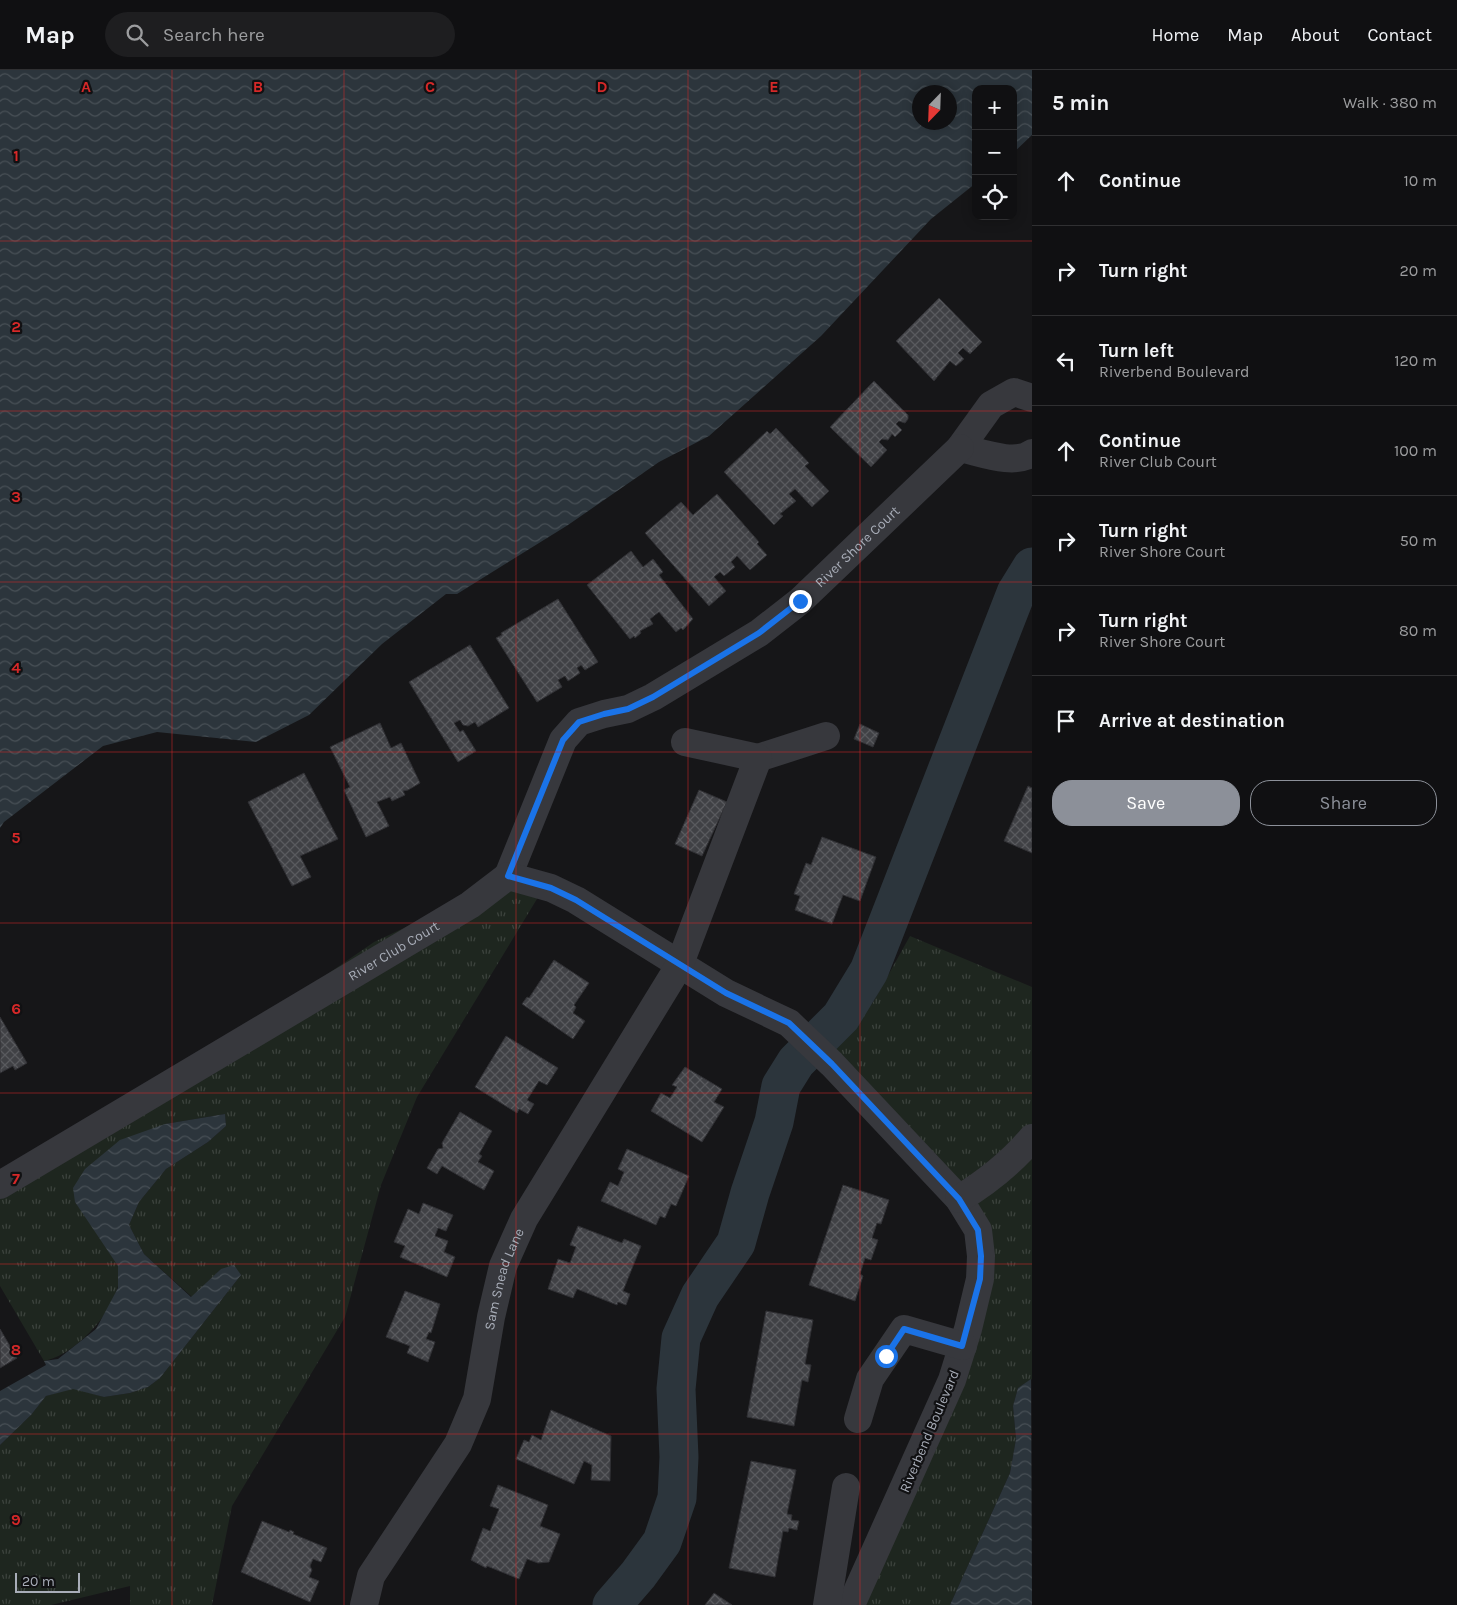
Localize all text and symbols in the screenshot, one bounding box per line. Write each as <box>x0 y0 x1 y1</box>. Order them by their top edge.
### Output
search box <box>105 12 455 57</box>
text: Map <box>25 21 75 49</box>
icon: search <box>123 21 151 49</box>
text: Search here <box>163 24 265 46</box>
text: Home <box>1151 24 1199 46</box>
text: Map <box>1227 24 1263 46</box>
text: About <box>1291 24 1340 46</box>
text: Contact <box>1368 24 1432 46</box>
text: A <box>81 77 91 96</box>
text: B <box>253 77 263 96</box>
text: C <box>425 77 435 96</box>
text: D <box>597 77 608 96</box>
text: E <box>769 77 779 96</box>
north arrow <box>912 85 957 130</box>
map controls <box>972 85 1017 220</box>
button: + <box>972 85 1017 130</box>
text: 5 min <box>1052 91 1109 115</box>
text: Walk · 380 m <box>1343 93 1437 112</box>
button: − <box>972 130 1017 175</box>
text: 1 <box>13 146 19 165</box>
icon: ahead <box>1052 167 1080 195</box>
text: Continue <box>1099 170 1181 192</box>
text: 10 m <box>1403 171 1437 190</box>
button: locate <box>972 175 1017 220</box>
icon: right <box>1052 257 1080 285</box>
text: Turn right <box>1099 260 1188 282</box>
text: 20 m <box>1399 261 1437 280</box>
text: 2 <box>11 317 21 336</box>
text: Turn left <box>1099 340 1174 362</box>
icon: left <box>1052 347 1080 375</box>
text: 120 m <box>1394 351 1437 370</box>
text: Riverbend Boulevard <box>1099 362 1249 381</box>
text: Continue <box>1099 430 1181 452</box>
icon: ahead <box>1052 437 1080 465</box>
text: 100 m <box>1394 441 1437 460</box>
text: River Club Court <box>1099 452 1217 471</box>
text: 3 <box>11 487 21 506</box>
street label: River Shore Court <box>812 502 903 591</box>
text: Turn right <box>1099 520 1188 542</box>
icon: right <box>1052 527 1080 555</box>
text: 50 m <box>1400 531 1437 550</box>
text: River Shore Court <box>1099 542 1225 561</box>
route end <box>789 590 812 613</box>
text: Turn right <box>1099 610 1188 632</box>
icon: right <box>1052 617 1080 645</box>
text: 80 m <box>1399 621 1437 640</box>
text: River Shore Court <box>1099 632 1225 651</box>
text: 4 <box>11 658 21 677</box>
icon: arrive <box>1052 707 1080 735</box>
text: Arrive at destination <box>1099 710 1285 732</box>
button: Save <box>1052 780 1240 826</box>
button: Share <box>1250 780 1437 826</box>
text: 5 <box>11 828 21 847</box>
street label: River Club Court <box>345 917 442 985</box>
text: 6 <box>11 999 21 1018</box>
text: 7 <box>12 1169 20 1188</box>
street label: Sam Snead Lane <box>481 1226 528 1331</box>
text: 8 <box>11 1340 21 1359</box>
route start <box>875 1345 898 1368</box>
street label: Riverbend Boulevard <box>896 1367 963 1495</box>
text: 9 <box>11 1510 21 1529</box>
scale bar <box>15 1570 80 1593</box>
text: 20 m <box>22 1573 55 1590</box>

